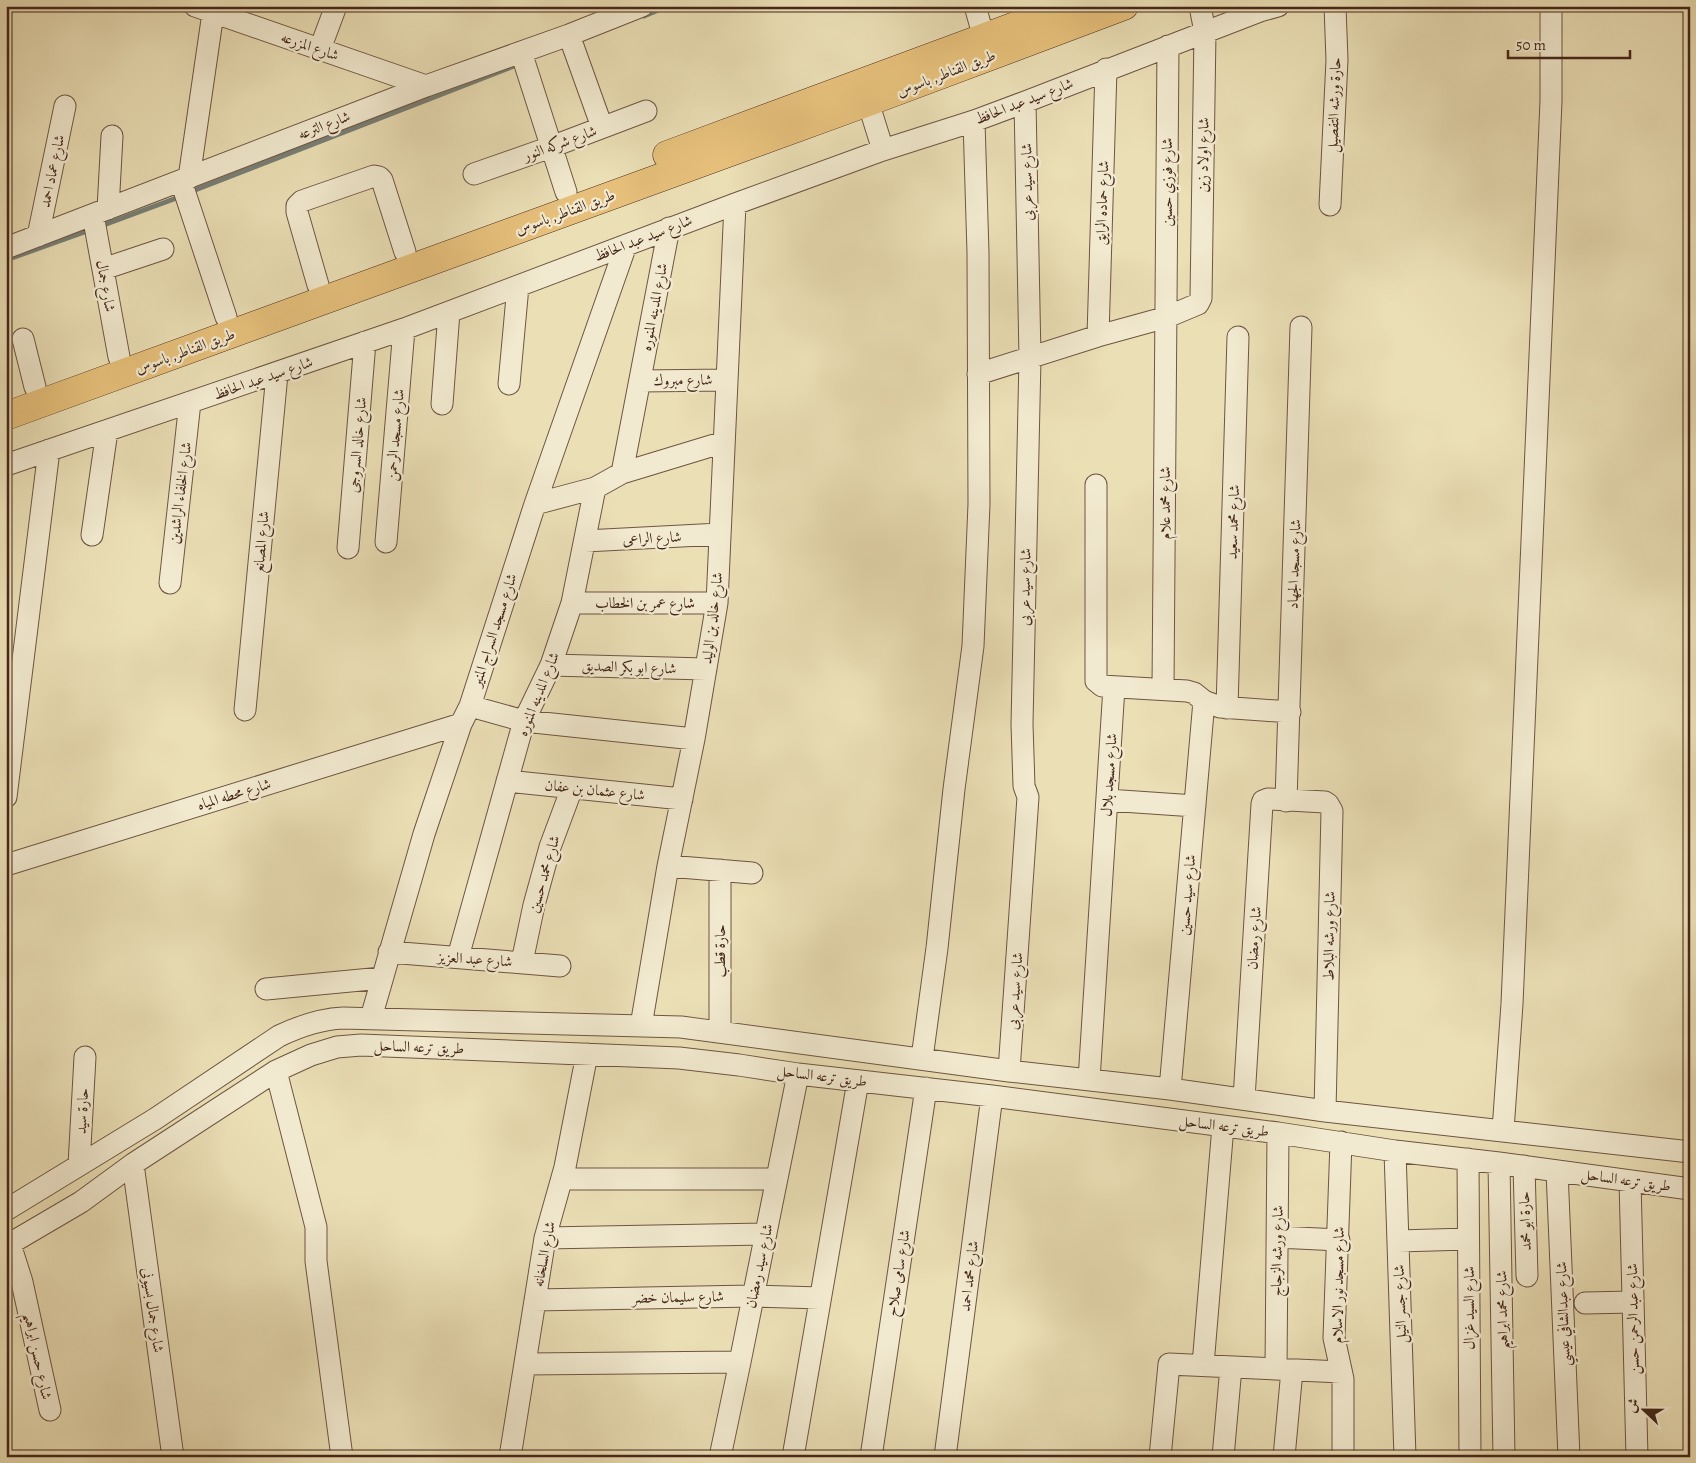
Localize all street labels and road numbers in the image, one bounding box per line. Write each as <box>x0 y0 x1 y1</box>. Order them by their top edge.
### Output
street label: شارع المزرعه <box>277 27 342 68</box>
street label: طريق القناطر, باسوس <box>894 45 998 101</box>
street label: حارة ورشه التفصيل <box>1322 57 1347 153</box>
street label: شارع سيد عبد الحافظ <box>972 73 1077 132</box>
street label: شارع الترعه <box>295 106 354 147</box>
street label: شارع اولاد زين <box>1192 117 1217 193</box>
street label: شارع شركه النور <box>519 120 601 169</box>
street label: شارع عماد احمد <box>35 133 72 210</box>
street label: شارع فوزي حسين <box>1157 138 1180 226</box>
street label: شارع سيد عربى <box>1016 143 1041 221</box>
street label: شارع حماده الرايق <box>1091 160 1116 246</box>
street label: طريق القناطر, باسوس <box>512 185 618 239</box>
street label: شارع سيد عبد الحافظ <box>591 210 696 269</box>
street label: شارع جمال <box>89 258 120 314</box>
street label: شارع المدينه المنوره <box>636 261 675 353</box>
street label: طريق القناطر, باسوس <box>132 324 238 378</box>
street label: شارع سيد عبد الحافظ <box>211 352 316 407</box>
street label: شارع مبروك <box>653 369 713 394</box>
street label: شارع مسجد الرحمن <box>381 388 412 482</box>
street label: شارع خالد السروجى <box>343 396 374 494</box>
street label: شارع الخلفاء الراشدين <box>164 441 199 546</box>
street label: شارع محمد علام <box>1155 467 1178 540</box>
street label: شارع محمد سعيد <box>1222 484 1247 560</box>
street label: شارع المصانع <box>248 510 278 574</box>
street label: شارع مسجد الجهاد <box>1282 519 1309 610</box>
street label: شارع الراعى <box>622 526 682 553</box>
street label: شارع سيد عربى <box>1014 548 1039 626</box>
street label: شارع مسجد السراج المنير <box>466 571 525 692</box>
street label: شارع خالد بن الوليد <box>696 571 731 666</box>
street label: شارع عمر بن الخطاب <box>595 593 695 616</box>
street label: شارع المدينه المنوره <box>512 649 567 740</box>
street label: شارع ابو بكر الصديق <box>581 655 677 682</box>
street label: شارع مسجد بلال <box>1096 733 1125 818</box>
street label: شارع محطه المياه <box>195 773 274 818</box>
street label: شارع عثمان بن عفان <box>544 775 646 808</box>
street label: شارع محمد حسين <box>523 833 567 916</box>
street label: شارع سيد حسين <box>1174 854 1203 936</box>
street label: شارع ورشه البلاط <box>1318 891 1343 981</box>
street label: شارع رمضان <box>1242 906 1269 971</box>
street label: حارة قطب <box>710 925 730 977</box>
street label: شارع عبد العزيز <box>435 946 513 975</box>
street label: شارع سيد عربى <box>1002 951 1031 1031</box>
street label: طريق ترعه الساحل <box>373 1035 465 1060</box>
street label: طريق ترعه الساحل <box>776 1061 868 1092</box>
street label: حارة سيد <box>71 1087 93 1135</box>
street label: طريق ترعه الساحل <box>1178 1111 1270 1142</box>
street label: طريق ترعه الساحل <box>1580 1164 1672 1197</box>
street label: حارة ابو محمد <box>1514 1191 1536 1251</box>
street label: شارع ورشه الزجاج <box>1266 1205 1291 1297</box>
street label: شارع السلخانه <box>528 1220 563 1289</box>
street label: شارع سيد رمضان <box>740 1222 781 1311</box>
street label: شارع مسجد نور الاسلام <box>1327 1226 1352 1344</box>
street label: شارع سامى صلاح <box>881 1228 918 1318</box>
street label: شارع محمد احمد <box>955 1239 986 1313</box>
street label: شارع عبدالشافي عيسي <box>1551 1261 1579 1367</box>
street label: شارع عبد الرحمن حسن <box>1622 1263 1647 1375</box>
street label: شارع جسر النيل <box>1389 1264 1414 1344</box>
street label: شارع جمال بسيونى <box>134 1266 169 1354</box>
street label: شارع السيد غزال <box>1459 1266 1482 1350</box>
street label: شارع محمد ابراهيم <box>1491 1270 1518 1350</box>
street label: شارع سليمان خضر <box>630 1286 724 1311</box>
street label: شارع حسن ابراهيم <box>14 1311 57 1402</box>

